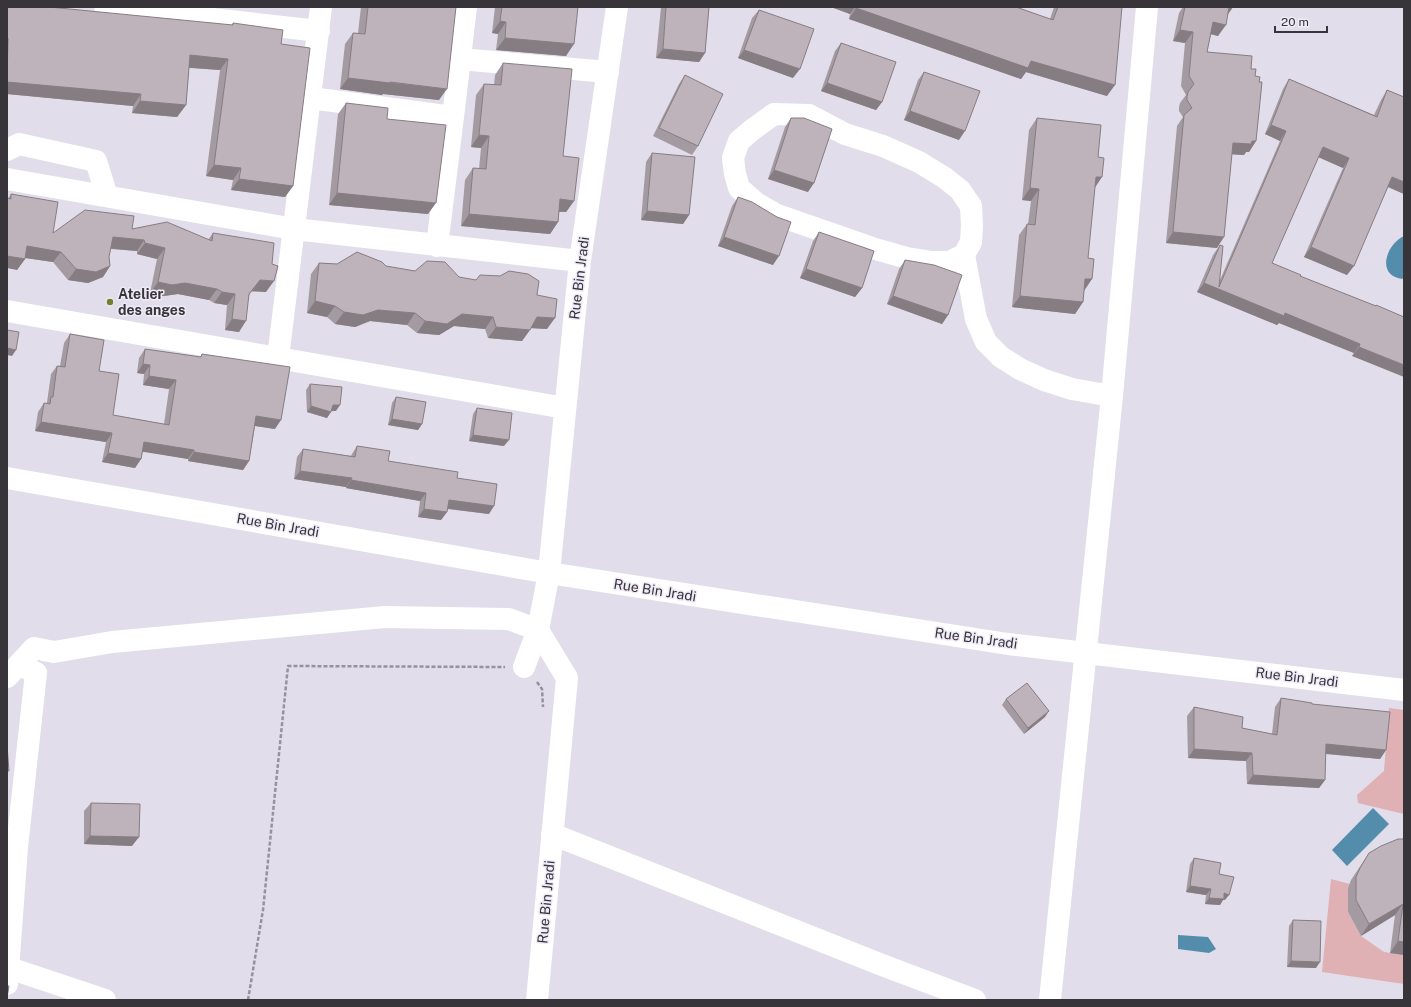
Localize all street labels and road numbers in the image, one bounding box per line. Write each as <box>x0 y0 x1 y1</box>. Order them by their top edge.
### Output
street label: Rue Bin Jradi <box>566 236 592 320</box>
street label: Rue Bin Jradi <box>236 510 320 540</box>
street label: Rue Bin Jradi <box>613 576 697 604</box>
street label: Rue Bin Jradi <box>934 624 1018 652</box>
street label: Rue Bin Jradi <box>1255 664 1339 690</box>
street label: Rue Bin Jradi <box>534 860 558 944</box>

